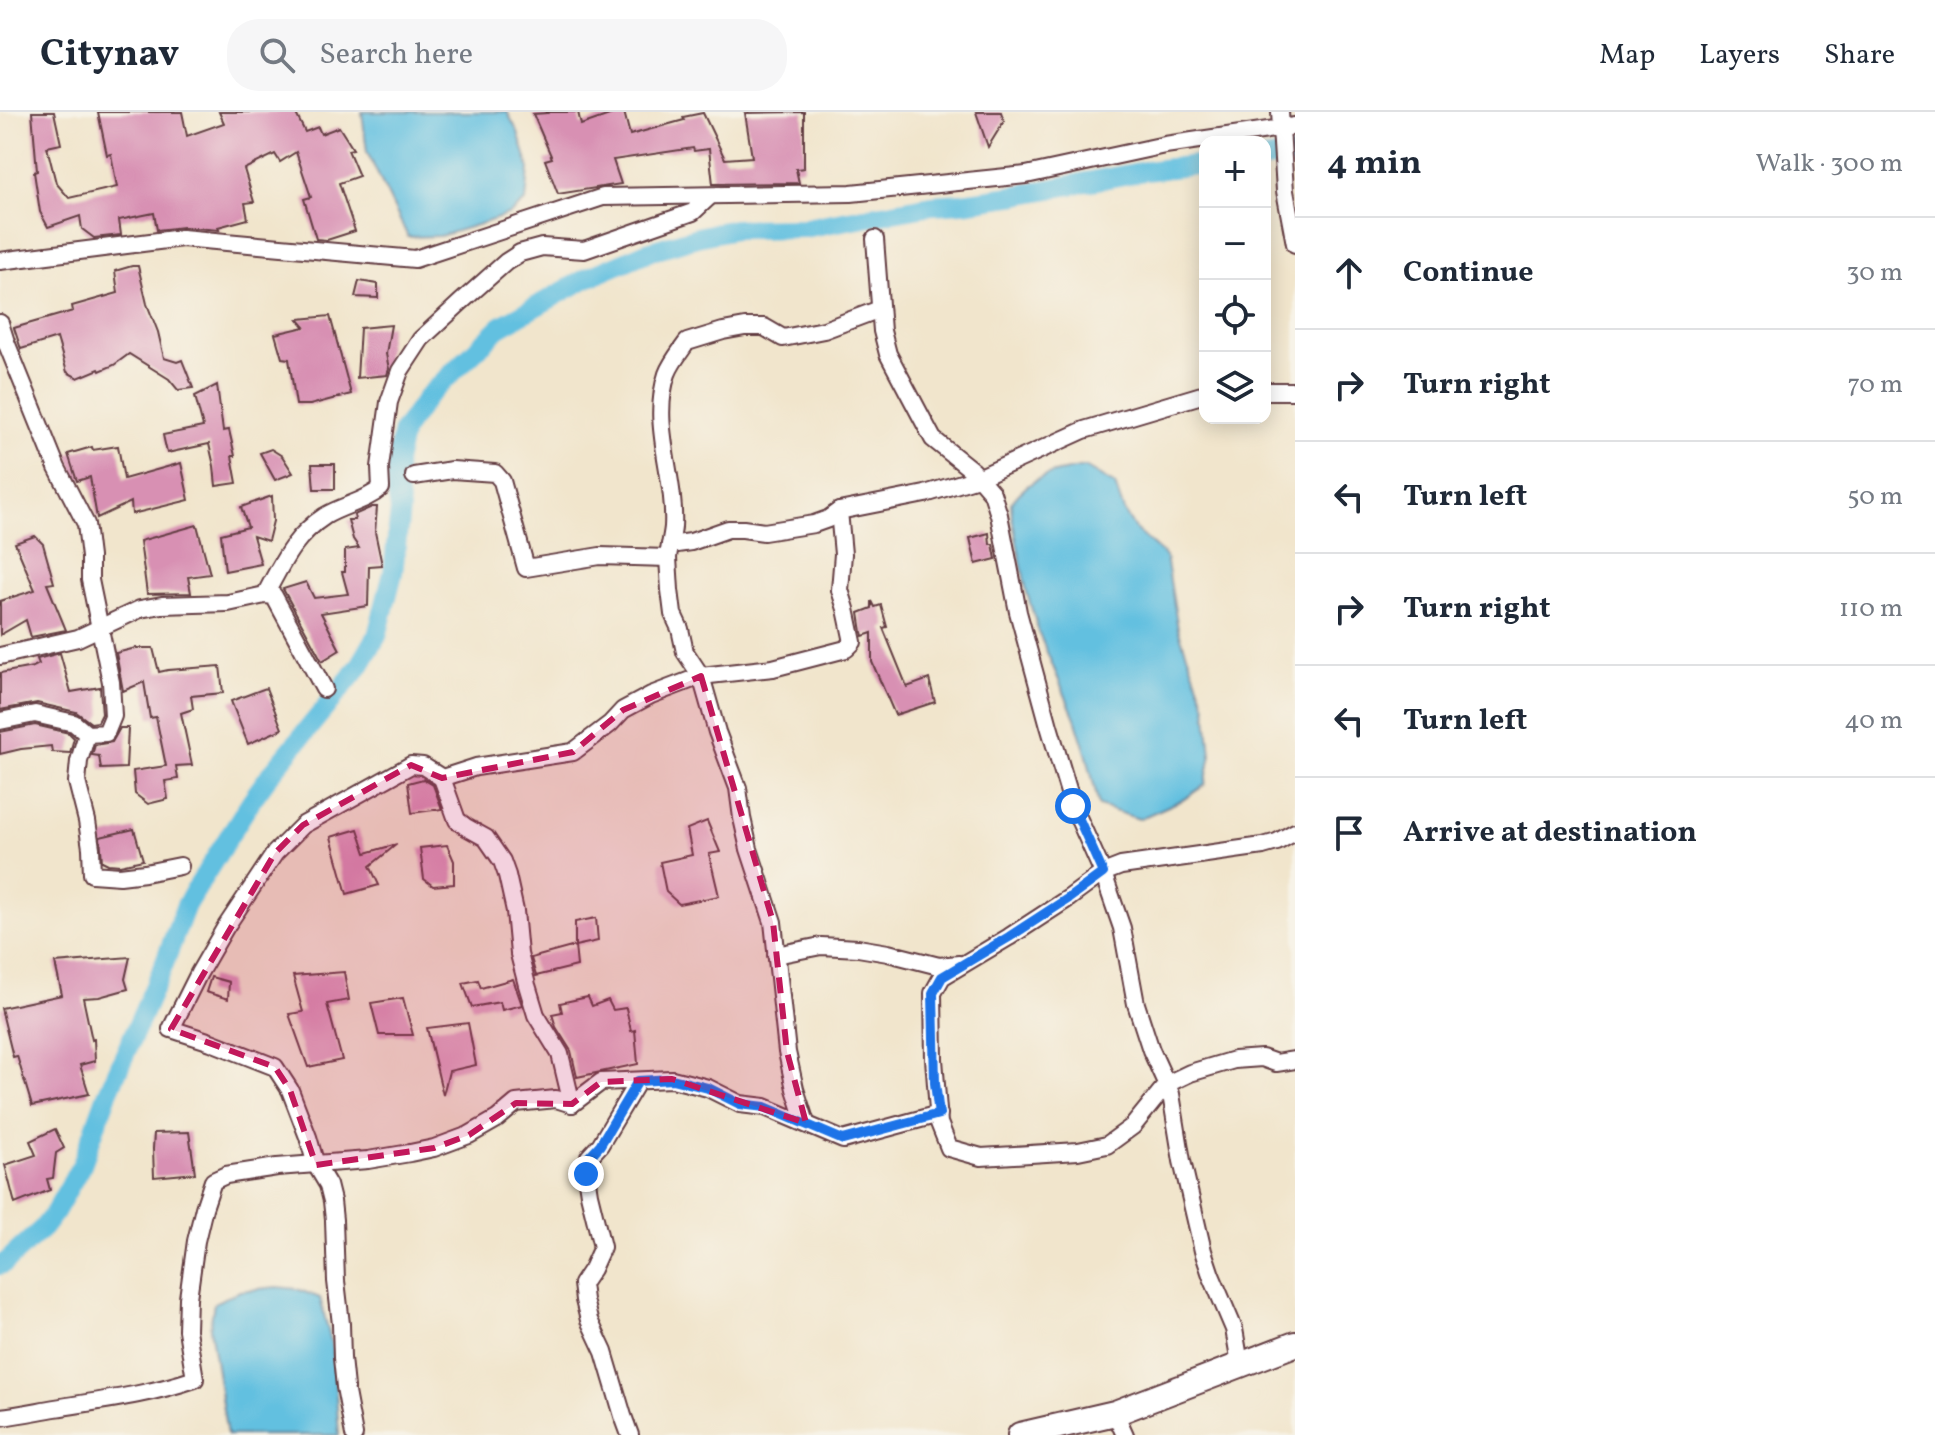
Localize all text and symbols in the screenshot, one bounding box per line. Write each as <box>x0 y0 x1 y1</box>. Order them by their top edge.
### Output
search box <box>227 19 787 91</box>
text: Citynav <box>40 29 179 82</box>
icon: search <box>255 33 299 77</box>
text: Search here <box>319 34 473 76</box>
text: Map <box>1599 36 1655 75</box>
text: Layers <box>1699 36 1780 75</box>
text: Share <box>1824 36 1895 75</box>
map controls <box>1199 136 1271 424</box>
button: + <box>1199 136 1271 208</box>
text: 4 min <box>1327 141 1422 188</box>
text: Walk · 300 m <box>1756 146 1903 182</box>
button: − <box>1199 208 1271 280</box>
icon: ahead <box>1327 251 1371 295</box>
text: Continue <box>1403 252 1534 294</box>
text: 30 m <box>1846 255 1903 291</box>
button: locate <box>1199 280 1271 352</box>
button: layers <box>1199 352 1271 424</box>
icon: right <box>1327 363 1371 407</box>
text: Turn right <box>1403 364 1551 406</box>
text: 70 m <box>1848 367 1903 403</box>
icon: left <box>1327 475 1371 519</box>
text: Turn left <box>1403 476 1527 518</box>
text: 50 m <box>1847 479 1903 515</box>
icon: right <box>1327 587 1371 631</box>
text: Turn right <box>1403 588 1551 630</box>
text: 110 m <box>1839 591 1903 627</box>
icon: left <box>1327 699 1371 743</box>
text: Turn left <box>1403 700 1527 742</box>
text: 40 m <box>1844 703 1903 739</box>
route start <box>1055 788 1091 824</box>
icon: arrive <box>1327 811 1371 855</box>
text: Arrive at destination <box>1403 812 1697 854</box>
route end <box>568 1156 604 1192</box>

